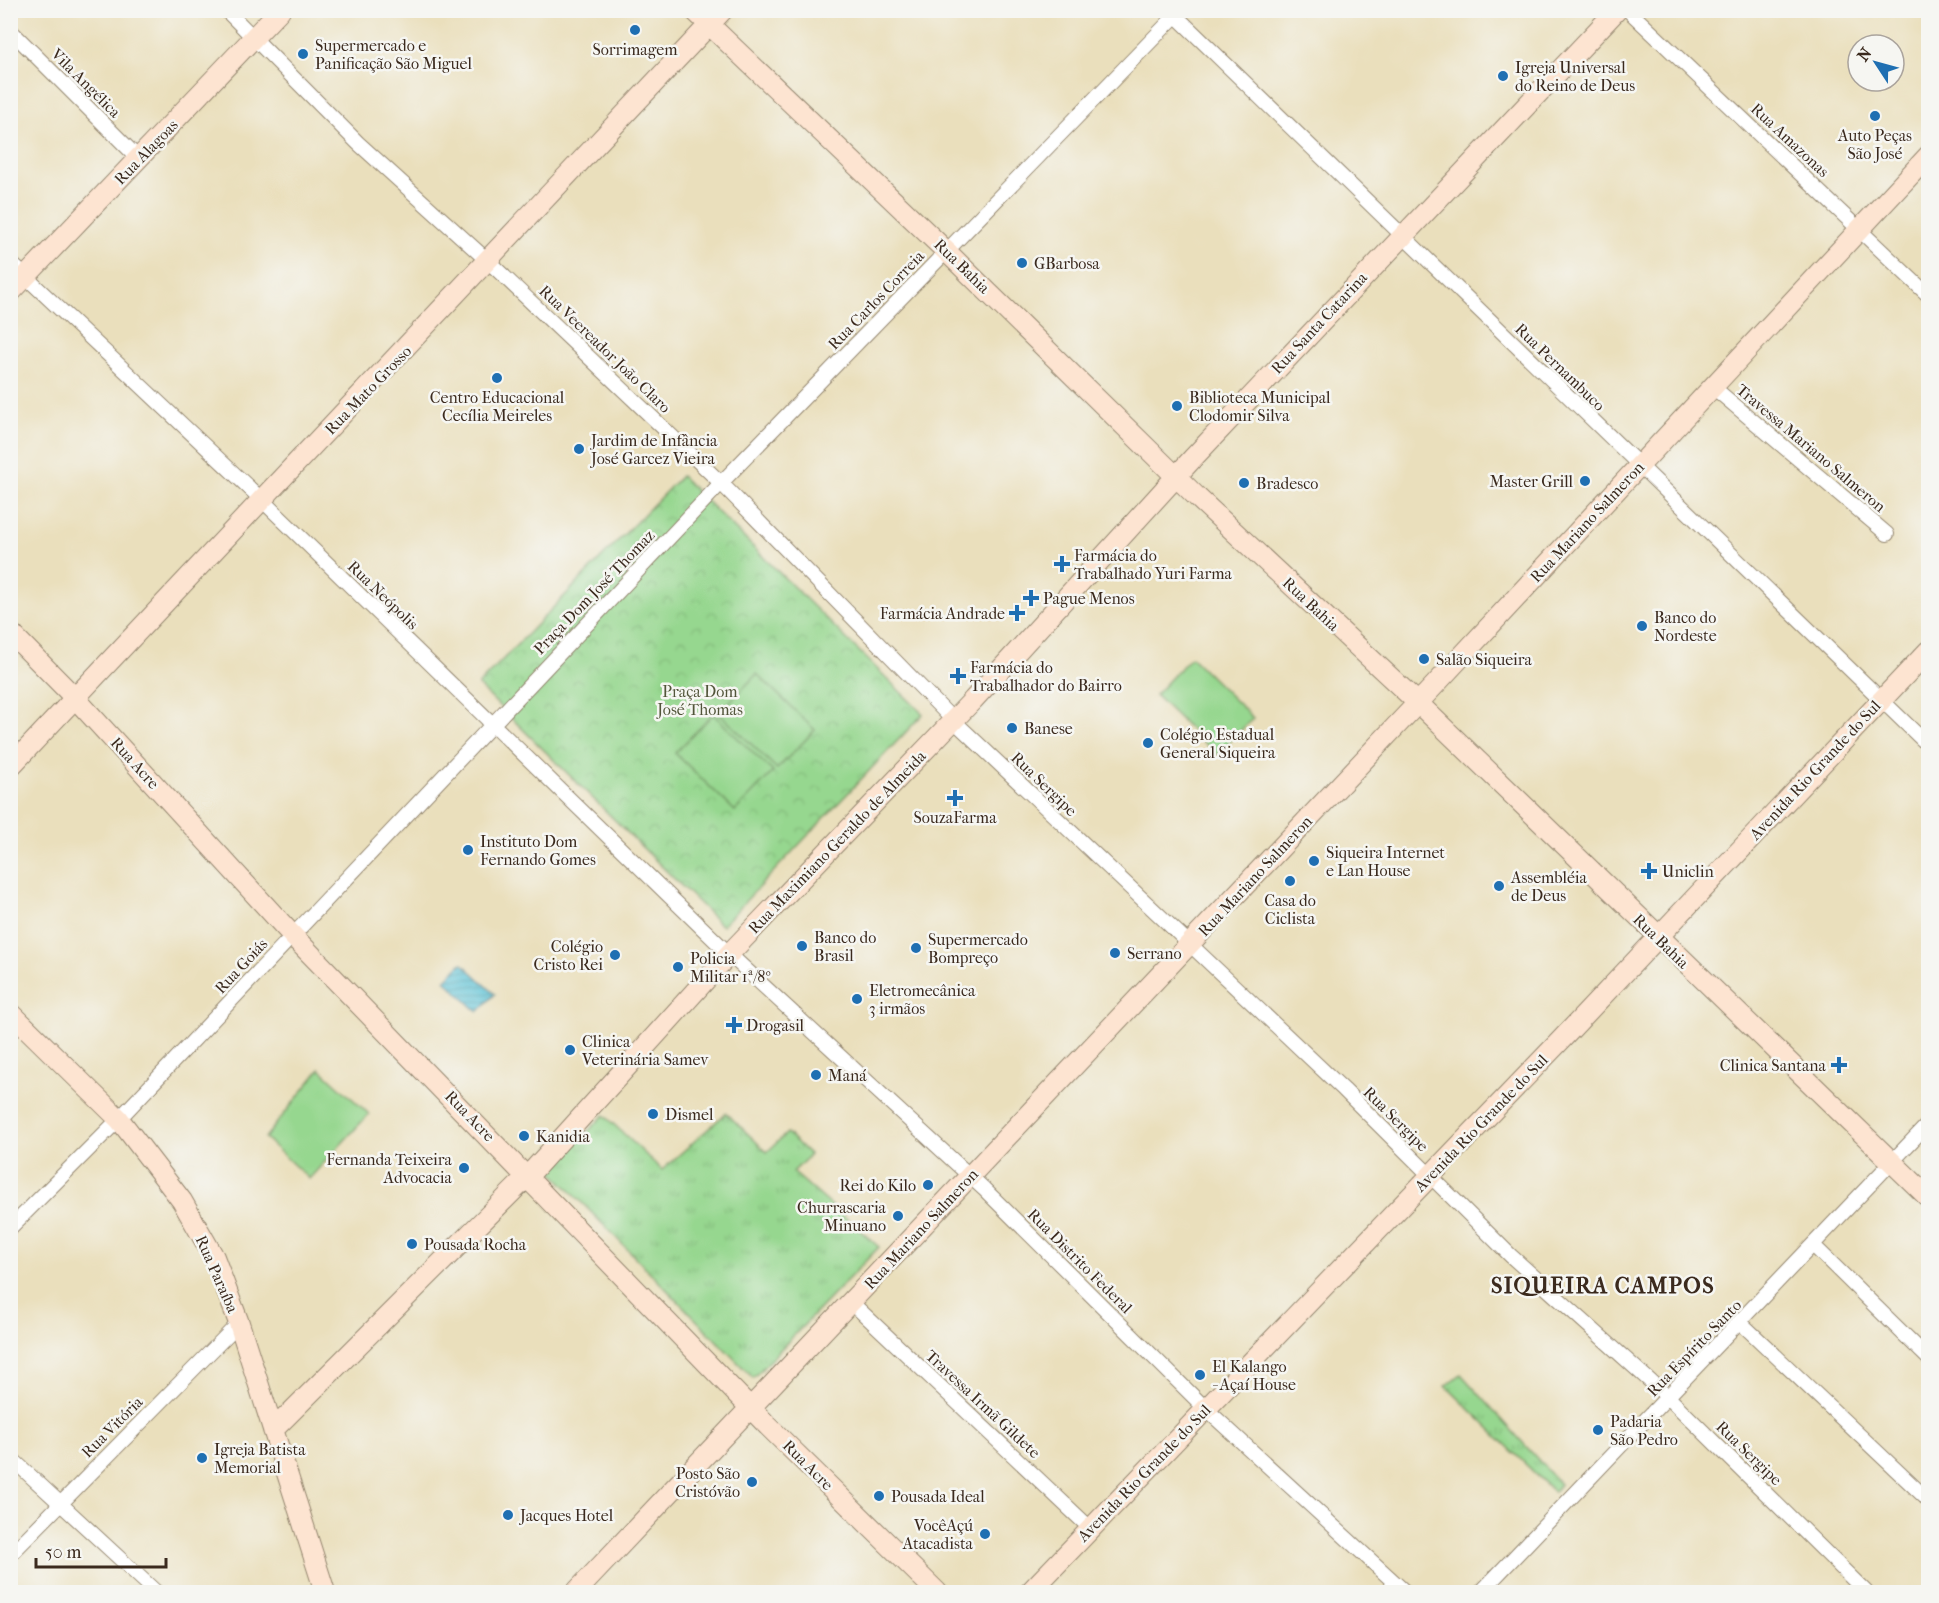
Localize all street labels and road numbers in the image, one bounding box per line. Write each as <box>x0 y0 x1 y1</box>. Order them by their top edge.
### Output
street label: Vila Angélica <box>47 44 125 122</box>
street label: Rua Amazonas <box>1747 99 1833 181</box>
street label: Rua Alagoas <box>110 115 182 189</box>
street label: Rua Bahia <box>930 235 994 298</box>
street label: Rua Carlos Correia <box>824 246 928 353</box>
street label: Rua Santa Catarina <box>1267 268 1371 378</box>
street label: Rua Veereador João Claro <box>535 281 675 417</box>
street label: Rua Pernambuco <box>1511 319 1609 415</box>
street label: Rua Mato Grosso <box>321 341 415 439</box>
street label: Travessa Mariano Salmeron <box>1733 380 1890 516</box>
street label: Rua Mariano Salmeron <box>1526 457 1648 586</box>
street label: Praça Dom José Thomaz <box>530 526 658 658</box>
street label: Rua Neópolis <box>344 557 422 633</box>
street label: Rua Bahia <box>1279 573 1344 635</box>
street label: Avenida Rio Grande do Sul <box>1745 696 1885 844</box>
street label: Rua Acre <box>107 733 163 793</box>
street label: Rua Maximiano Geraldo de Almeida <box>744 746 930 938</box>
street label: Rua Sergipe <box>1007 748 1081 820</box>
street label: Rua Mariano Salmeron <box>1194 811 1316 940</box>
street label: Rua Bahia <box>1629 910 1693 973</box>
street label: Rua Goiás <box>211 934 271 998</box>
street label: Avenida Rio Grande do Sul <box>1410 1050 1552 1196</box>
street label: Rua Sergipe <box>1360 1083 1433 1156</box>
street label: Rua Acre <box>441 1087 499 1145</box>
street label: Rua Mariano Salmeron <box>860 1164 982 1293</box>
street label: Rua Distrito Federal <box>1024 1205 1137 1318</box>
street label: Rua Paraíba <box>191 1232 243 1316</box>
street label: Rua Espírito Santo <box>1643 1296 1745 1400</box>
street label: Travessa Irmã Gildete <box>922 1346 1044 1462</box>
street label: Rua Vitória <box>77 1392 147 1462</box>
street label: Avenida Rio Grande do Sul <box>1073 1400 1215 1546</box>
street label: Rua Sergipe <box>1712 1417 1786 1489</box>
street label: Rua Acre <box>779 1436 837 1494</box>

